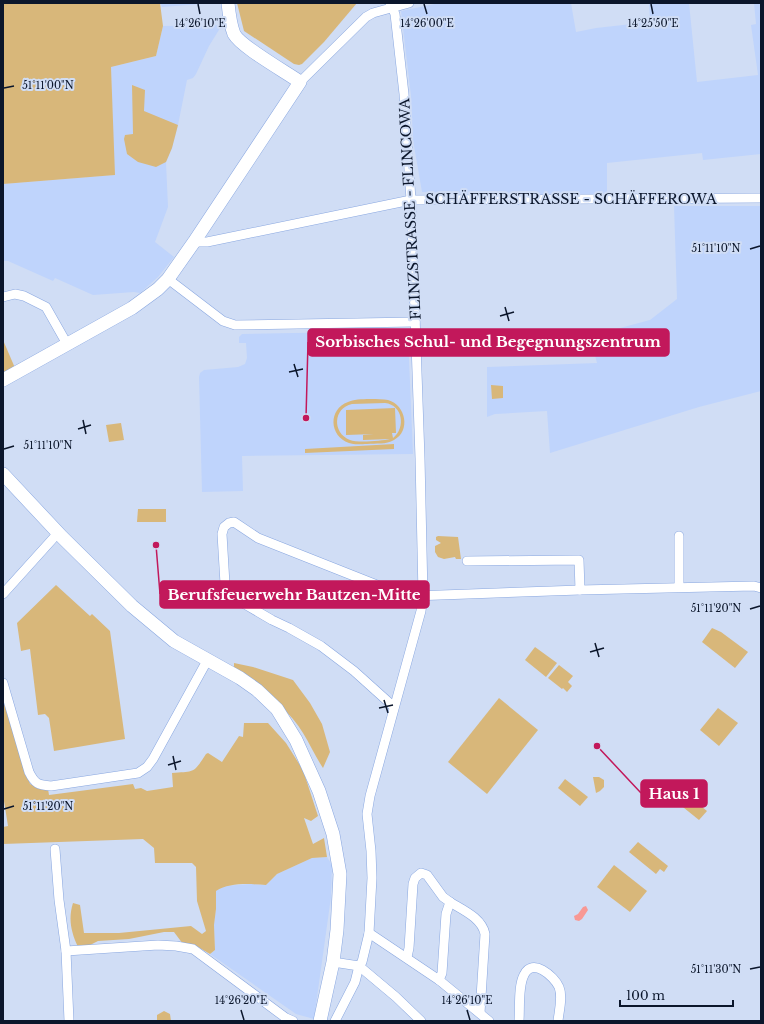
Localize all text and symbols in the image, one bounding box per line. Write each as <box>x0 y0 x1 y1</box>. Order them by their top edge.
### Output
text: 14°26'10"E <box>175 17 225 30</box>
text: 14°26'00"E <box>400 17 454 30</box>
text: 14°25'50"E <box>627 17 679 30</box>
text: 51°11'00"N <box>22 79 74 92</box>
street label: FLINZSTRASSE - FLINCOWA <box>395 98 425 320</box>
street label: SCHÄFFERSTRASSE - SCHÄFFEROWA <box>425 190 717 208</box>
text: 51°11'10"N <box>692 242 740 255</box>
callout: Sorbisches Schul- und Begegnungszentrum <box>308 329 669 356</box>
text: Sorbisches Schul- und Begegnungszentrum <box>315 332 661 351</box>
text: 51°11'10"N <box>24 439 72 452</box>
callout: Berufsfeuerwehr Bautzen-Mitte <box>160 581 429 608</box>
text: Berufsfeuerwehr Bautzen-Mitte <box>168 585 421 604</box>
text: 51°11'20"N <box>691 602 741 615</box>
callout: Haus 1 <box>641 780 707 807</box>
text: Haus 1 <box>649 784 700 803</box>
text: 51°11'20"N <box>23 800 73 813</box>
text: 51°11'30"N <box>691 963 741 976</box>
scale bar <box>620 982 733 1008</box>
text: 100 m <box>626 988 665 1003</box>
text: 14°26'20"E <box>215 994 267 1007</box>
text: 14°26'10"E <box>442 994 492 1007</box>

